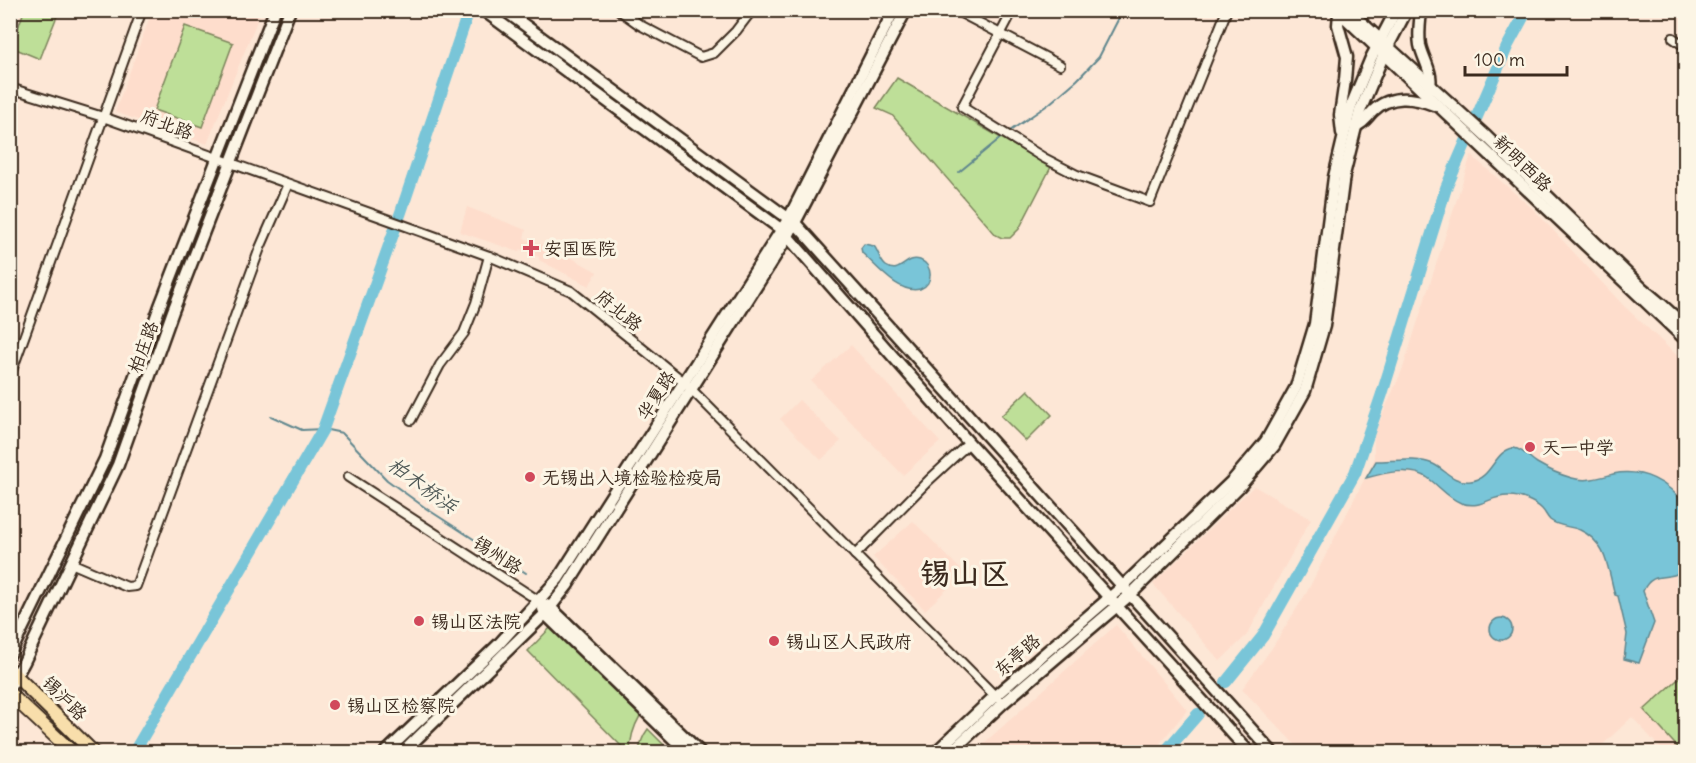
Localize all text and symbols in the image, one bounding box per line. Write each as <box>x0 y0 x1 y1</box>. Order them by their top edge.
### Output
scale bar <box>1465 39 1567 77</box>
text: 100 m <box>1474 48 1525 71</box>
street label: 府北路 <box>138 104 196 144</box>
street label: 新明西路 <box>1489 130 1557 196</box>
place label: 安国医院 <box>544 237 616 260</box>
marker: 安国医院 <box>522 239 540 257</box>
street label: 府北路 <box>591 284 647 336</box>
street label: 柏庄路 <box>123 318 163 376</box>
street label: 华夏路 <box>632 366 680 424</box>
place label: 天一中学 <box>1542 436 1614 459</box>
marker: 天一中学 <box>1523 440 1537 454</box>
water label: 柏木桥浜 <box>383 451 464 519</box>
place label: 无锡出入境检验检疫局 <box>542 466 722 489</box>
marker: 无锡出入境检验检疫局 <box>523 470 537 484</box>
street label: 锡州路 <box>469 531 527 579</box>
district label: 锡山区 <box>920 554 1010 592</box>
place label: 锡山区法院 <box>431 610 521 633</box>
marker: 锡山区法院 <box>412 614 426 628</box>
street label: 东亭路 <box>989 629 1045 681</box>
place label: 锡山区人民政府 <box>786 630 912 653</box>
marker: 锡山区人民政府 <box>767 634 781 648</box>
street label: 锡沪路 <box>38 671 92 725</box>
place label: 锡山区检察院 <box>347 694 455 717</box>
marker: 锡山区检察院 <box>328 698 342 712</box>

